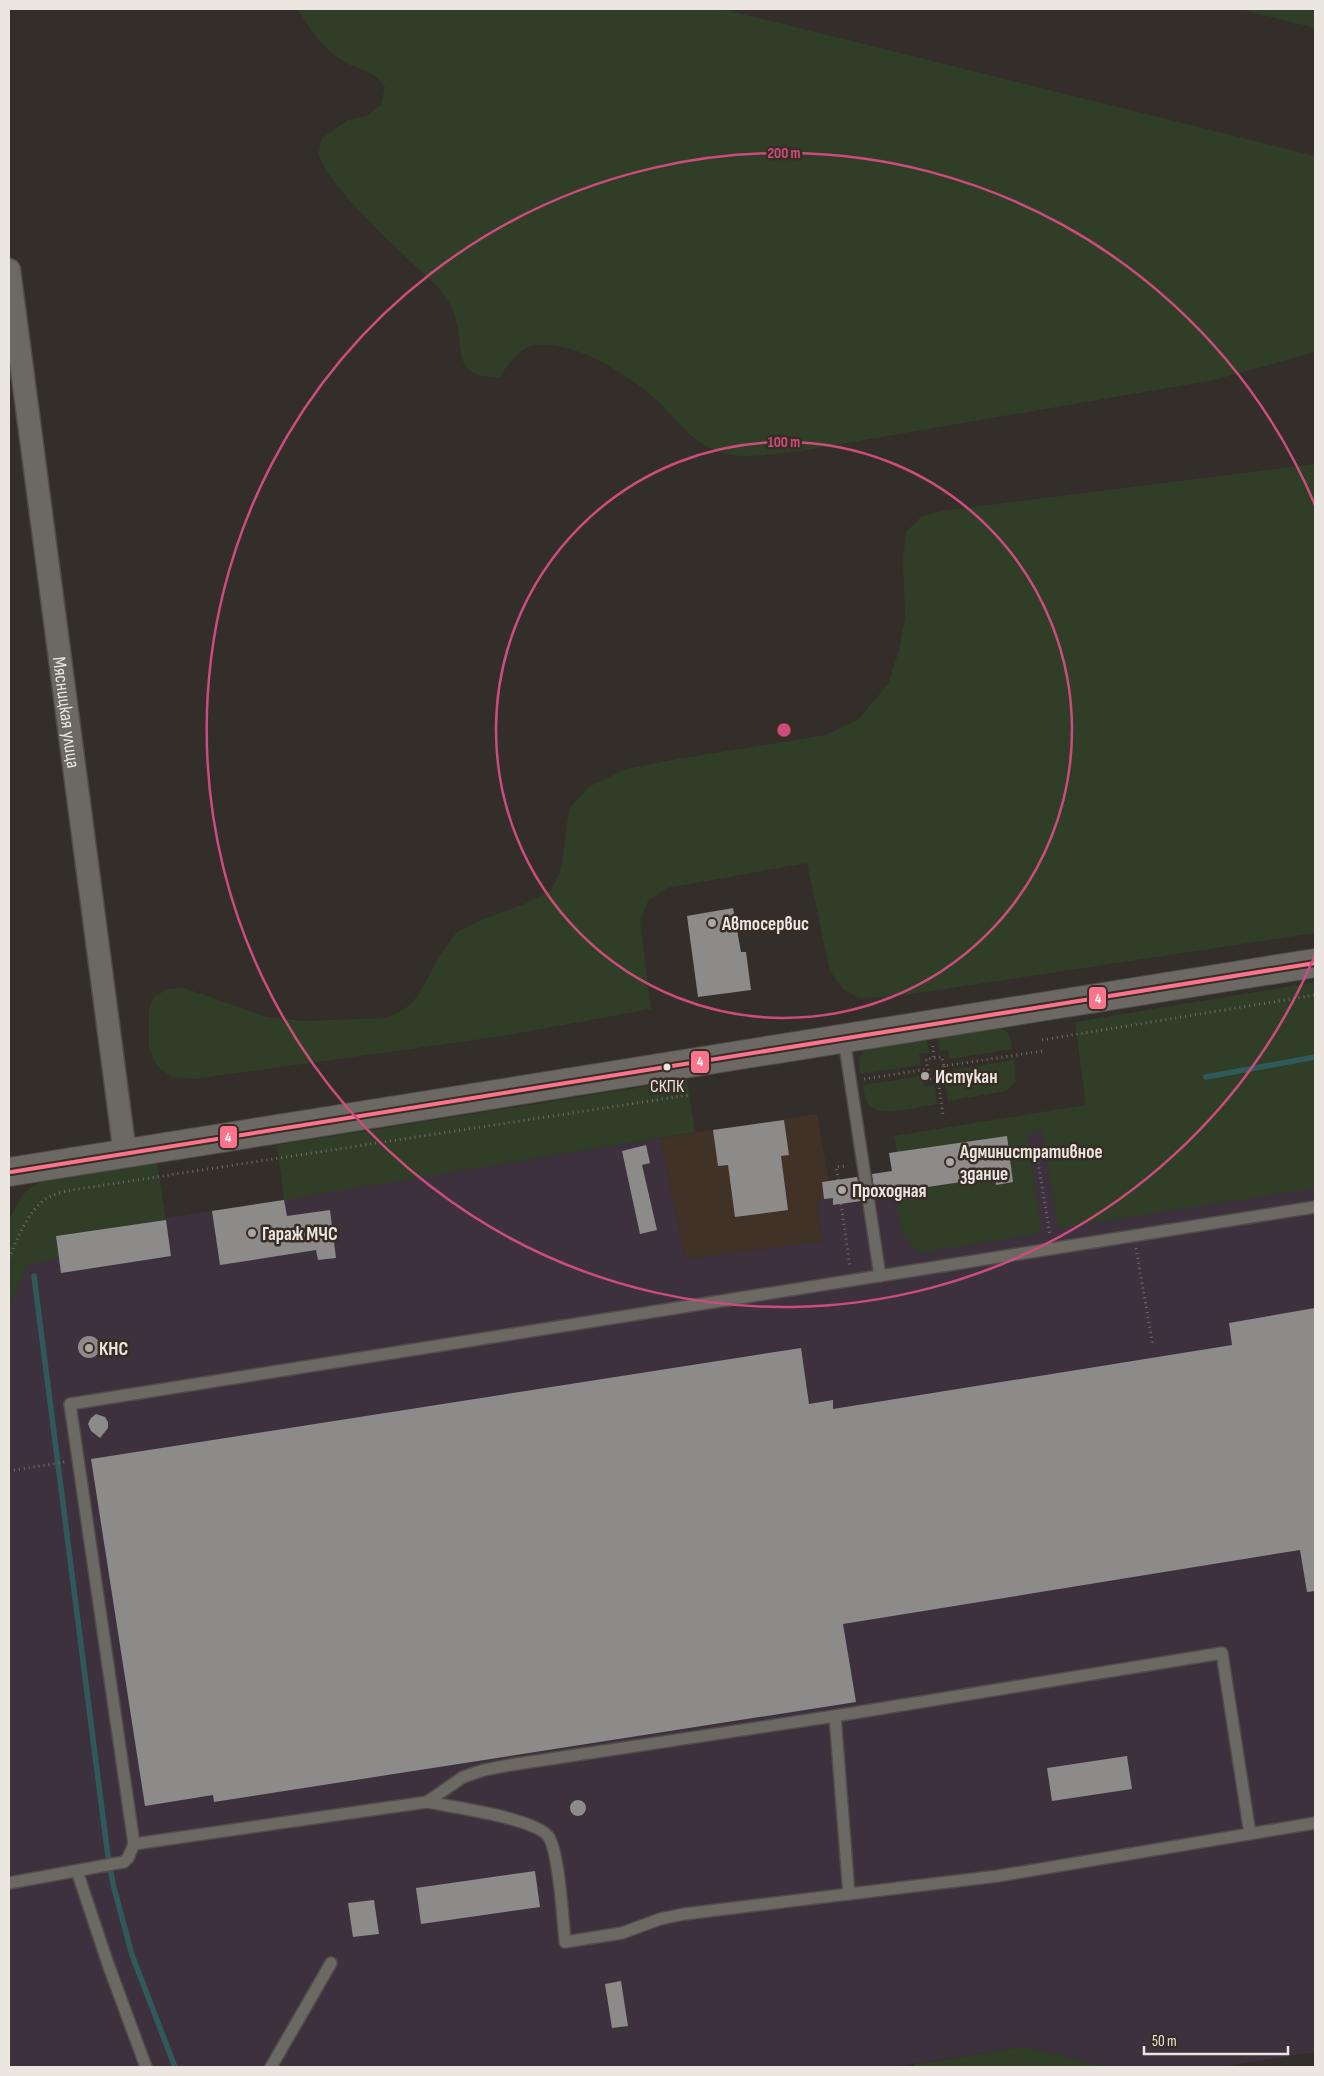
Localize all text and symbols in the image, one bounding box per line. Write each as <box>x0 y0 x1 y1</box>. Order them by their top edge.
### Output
text: 200 m <box>767 144 801 163</box>
text: 100 m <box>768 433 800 452</box>
street label: Мясницкая улица <box>47 655 84 770</box>
centre of rings <box>775 721 793 739</box>
place label: Автосервис <box>721 913 809 936</box>
marker: Автосервис <box>706 917 718 929</box>
line badge: 4 <box>1088 986 1107 1010</box>
text: 4 <box>1095 990 1102 1007</box>
line badge: 4 <box>690 1050 710 1074</box>
text: 4 <box>697 1053 704 1070</box>
marker: СКПК <box>662 1062 672 1072</box>
place label: Истукан <box>935 1066 997 1089</box>
marker: Истукан <box>919 1070 931 1082</box>
place label: СКПК <box>650 1076 685 1097</box>
line badge: 4 <box>219 1125 238 1149</box>
text: 4 <box>225 1129 232 1146</box>
place label: Административное здание <box>959 1141 1103 1186</box>
marker: Административное здание <box>944 1156 956 1168</box>
place label: Проходная <box>852 1180 927 1203</box>
marker: Проходная <box>836 1184 848 1196</box>
place label: Гараж МЧС <box>262 1223 338 1246</box>
marker: Гараж МЧС <box>246 1227 258 1239</box>
place label: КНС <box>99 1338 128 1361</box>
marker: КНС <box>83 1342 95 1354</box>
scale bar <box>1144 2024 1288 2056</box>
text: 50 m <box>1152 2032 1177 2051</box>

